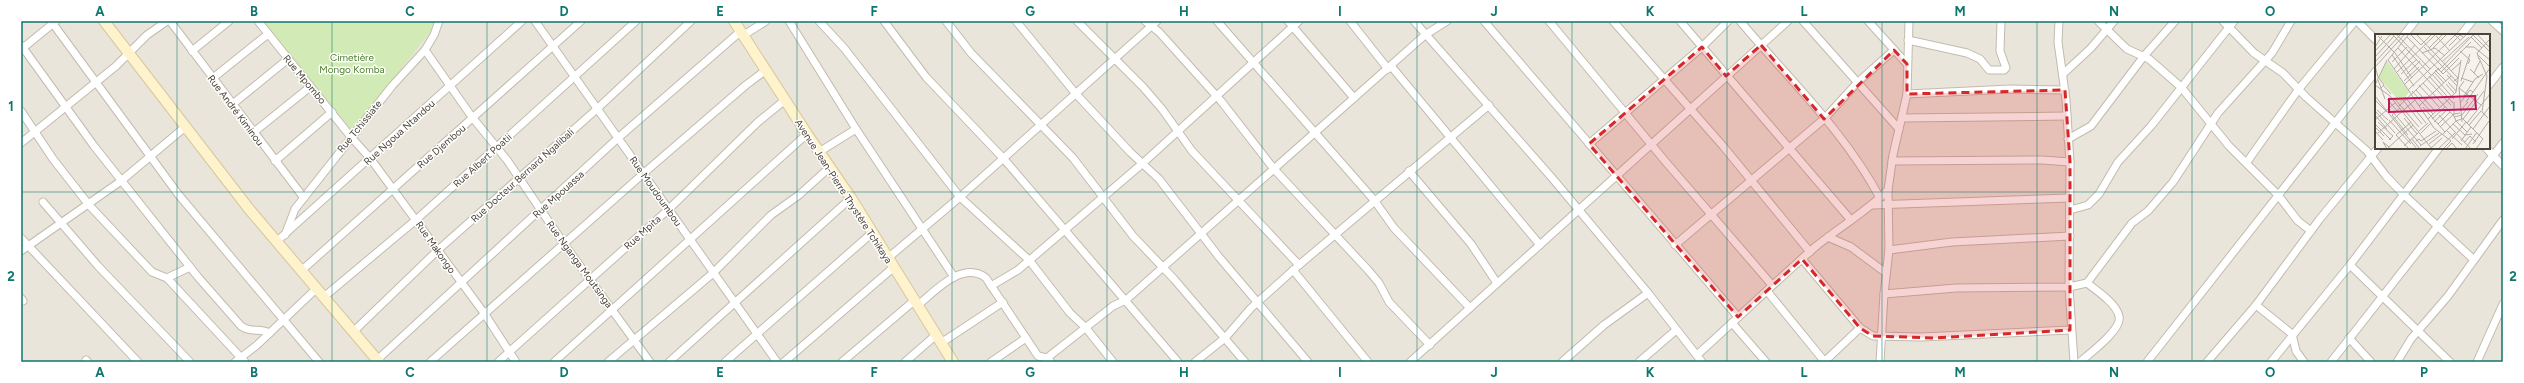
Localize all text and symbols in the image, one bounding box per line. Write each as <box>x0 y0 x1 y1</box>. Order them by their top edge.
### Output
text: A <box>95 4 105 19</box>
text: B <box>250 4 258 19</box>
text: C <box>405 4 415 19</box>
text: D <box>559 4 569 19</box>
text: E <box>716 4 724 19</box>
text: F <box>870 4 878 19</box>
text: G <box>1025 4 1035 19</box>
text: H <box>1179 4 1189 19</box>
text: I <box>1338 4 1342 19</box>
text: J <box>1490 4 1498 19</box>
text: K <box>1646 4 1655 19</box>
text: L <box>1801 4 1808 19</box>
text: M <box>1954 4 1966 19</box>
text: N <box>2109 4 2119 19</box>
text: O <box>2265 4 2275 19</box>
text: P <box>2420 4 2428 19</box>
inset map <box>2375 34 2490 149</box>
park label: Cimetière Mongo Komba <box>319 51 385 76</box>
street label: Rue Mpombo <box>280 52 329 107</box>
street label: Rue André Kiminou <box>205 72 267 148</box>
street label: Rue Tchissiate <box>334 97 385 155</box>
street label: Rue Ngoua Ntandou <box>361 97 438 168</box>
text: 1 <box>8 99 14 114</box>
text: 1 <box>2510 99 2516 114</box>
street label: Avenue Jean-Pierre Thystère Tchikaya <box>792 117 895 266</box>
street label: Rue Djembou <box>414 122 468 171</box>
street label: Rue Docteur Bernard Ngalibali <box>468 126 577 225</box>
street label: Rue Albert Poatii <box>450 131 514 190</box>
street label: Rue Moudoumbou <box>627 154 685 229</box>
street label: Rue Mpouassa <box>530 168 587 221</box>
street label: Rue Mpita <box>621 212 664 252</box>
street label: Rue Nganga Moutsinga <box>544 218 616 310</box>
street label: Rue Makongo <box>413 219 459 276</box>
text: 2 <box>7 269 15 284</box>
text: 2 <box>2509 269 2517 284</box>
text: A <box>95 365 105 380</box>
text: B <box>250 365 258 380</box>
text: C <box>405 365 415 380</box>
text: D <box>559 365 569 380</box>
text: E <box>716 365 724 380</box>
text: F <box>870 365 878 380</box>
text: G <box>1025 365 1035 380</box>
text: H <box>1179 365 1189 380</box>
text: I <box>1338 365 1342 380</box>
text: J <box>1490 365 1498 380</box>
text: K <box>1646 365 1655 380</box>
text: L <box>1801 365 1808 380</box>
text: M <box>1954 365 1966 380</box>
text: N <box>2109 365 2119 380</box>
text: O <box>2265 365 2275 380</box>
text: P <box>2420 365 2428 380</box>

